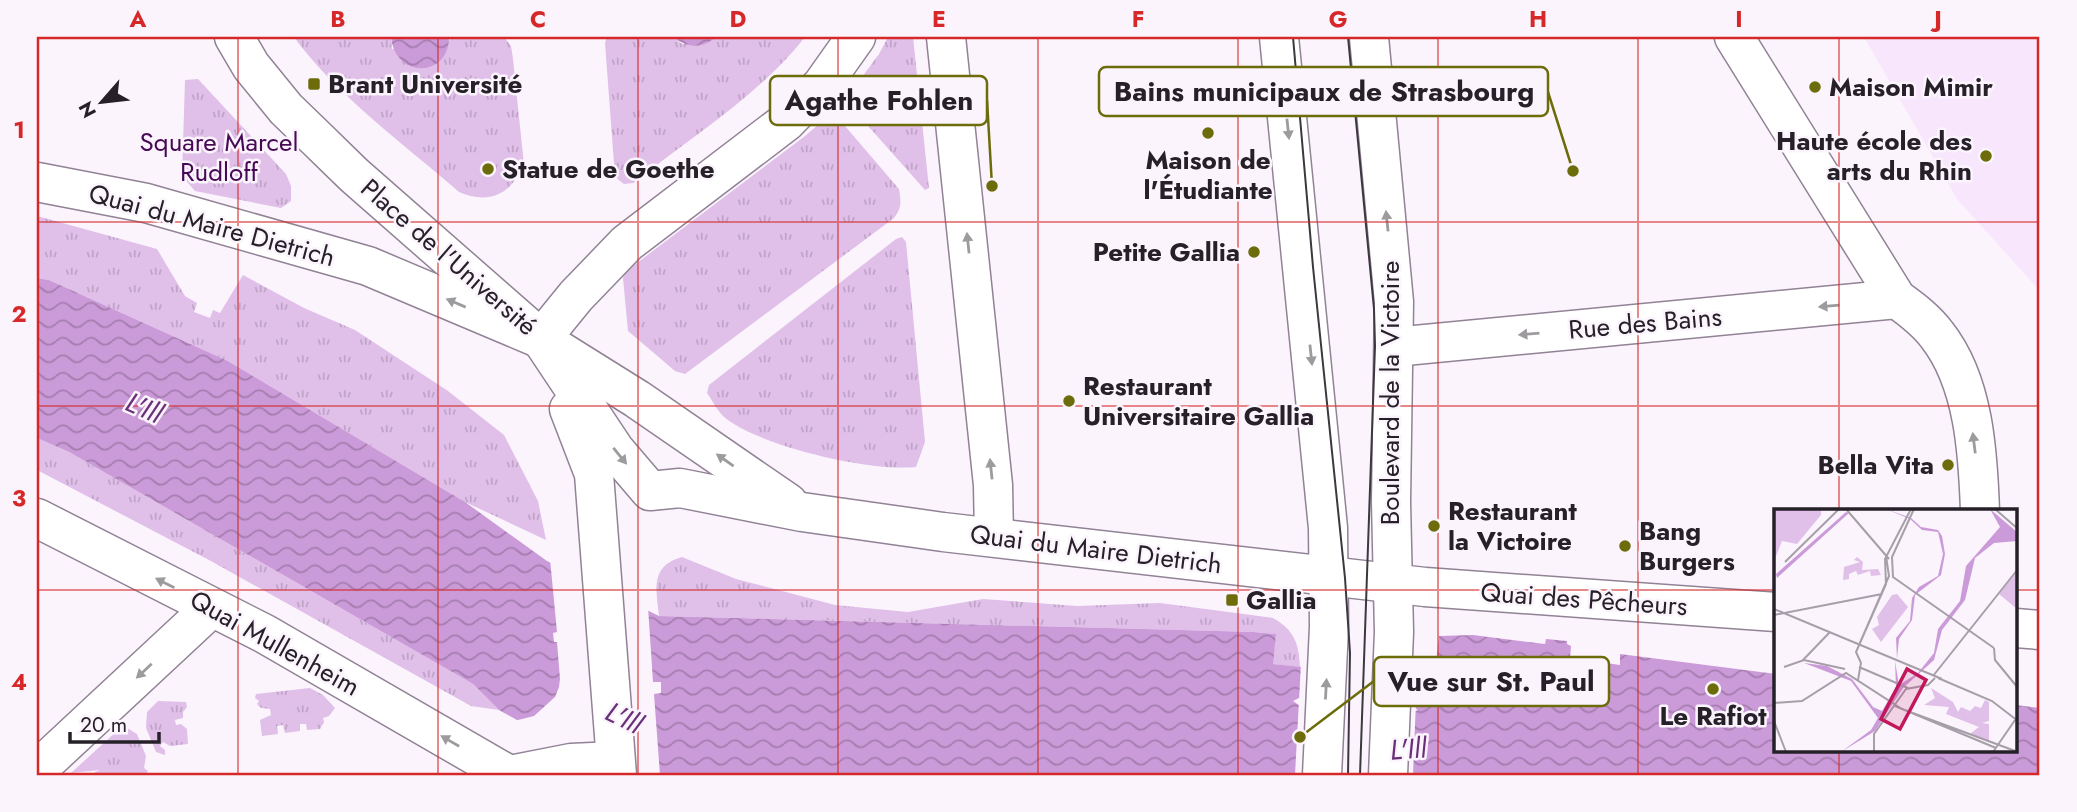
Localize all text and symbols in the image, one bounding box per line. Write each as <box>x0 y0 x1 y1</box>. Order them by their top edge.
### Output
text: A <box>129 2 147 36</box>
text: B <box>330 2 346 36</box>
text: C <box>530 2 546 36</box>
text: D <box>730 2 747 36</box>
text: E <box>932 2 946 36</box>
text: F <box>1132 2 1144 36</box>
text: G <box>1329 2 1347 36</box>
text: H <box>1529 2 1547 36</box>
text: I <box>1735 2 1743 36</box>
text: J <box>1930 2 1942 36</box>
place label: Brant Université <box>328 65 523 103</box>
north arrow <box>66 66 136 136</box>
callout: Bains municipaux de Strasbourg <box>1099 67 1548 116</box>
place label: Maison Mimir <box>1829 68 1993 106</box>
text: Bains municipaux de Strasbourg <box>1114 71 1534 112</box>
marker: Brant Université <box>306 76 322 92</box>
callout: Agathe Fohlen <box>770 76 987 125</box>
marker: Maison Mimir <box>1807 79 1823 95</box>
text: Agathe Fohlen <box>784 80 973 121</box>
text: N <box>72 97 103 123</box>
text: 1 <box>13 113 25 147</box>
one-way arrow <box>1283 118 1294 140</box>
place label: Haute école des arts du Rhin <box>1776 122 1972 190</box>
park label: Square Marcel Rudloff <box>140 123 298 191</box>
marker: Maison de l'Étudiante <box>1200 125 1216 141</box>
place label: Maison de l'Étudiante <box>1143 141 1273 209</box>
marker: Haute école des arts du Rhin <box>1978 148 1994 164</box>
place label: Statue de Goethe <box>502 150 715 188</box>
marker: Statue de Goethe <box>480 161 496 177</box>
street label: Place de l'Université <box>353 170 545 344</box>
street label: Quai du Maire Dietrich <box>85 174 339 276</box>
one-way arrow <box>1381 210 1392 232</box>
one-way arrow <box>962 232 973 254</box>
place label: Petite Gallia <box>1093 233 1240 271</box>
marker: Petite Gallia <box>1246 244 1262 260</box>
street label: Boulevard de la Victoire <box>1371 261 1409 525</box>
text: 2 <box>11 297 27 331</box>
one-way arrow <box>446 297 466 309</box>
street label: Rue des Bains <box>1567 297 1723 349</box>
one-way arrow <box>1817 300 1839 311</box>
one-way arrow <box>1518 329 1540 340</box>
one-way arrow <box>1306 345 1317 367</box>
place label: Restaurant Universitaire Gallia <box>1083 367 1314 435</box>
water label: L'Ill <box>119 382 171 435</box>
marker: Restaurant Universitaire Gallia <box>1061 393 1077 409</box>
one-way arrow <box>1968 432 1979 454</box>
place label: Bella Vita <box>1817 446 1934 484</box>
one-way arrow <box>613 447 628 465</box>
one-way arrow <box>716 453 734 467</box>
marker: Bella Vita <box>1940 457 1956 473</box>
one-way arrow <box>985 458 996 480</box>
text: 3 <box>12 481 26 515</box>
place label: Restaurant la Victoire <box>1448 492 1577 560</box>
inset map <box>1774 509 2018 752</box>
place label: Bang Burgers <box>1639 512 1735 580</box>
street label: Quai du Maire Dietrich <box>968 515 1224 583</box>
marker: Restaurant la Victoire <box>1426 518 1442 534</box>
marker: Bang Burgers <box>1617 538 1633 554</box>
street label: Quai des Pêcheurs <box>1479 573 1689 625</box>
one-way arrow <box>155 577 175 589</box>
street label: Quai Mullenheim <box>183 581 367 705</box>
place label: Gallia <box>1246 581 1316 619</box>
marker: Gallia <box>1224 592 1240 608</box>
callout: Vue sur St. Paul <box>1374 657 1609 706</box>
text: Vue sur St. Paul <box>1386 661 1595 702</box>
one-way arrow <box>136 663 153 679</box>
text: 4 <box>11 665 27 699</box>
one-way arrow <box>1320 678 1331 700</box>
marker: Le Rafiot <box>1705 681 1721 697</box>
water label: L'Ill <box>598 691 651 745</box>
place label: Le Rafiot <box>1660 697 1767 735</box>
scale bar <box>70 700 159 744</box>
text: 20 m <box>80 710 127 740</box>
water label: L'Ill <box>1388 727 1429 771</box>
one-way arrow <box>440 735 459 747</box>

